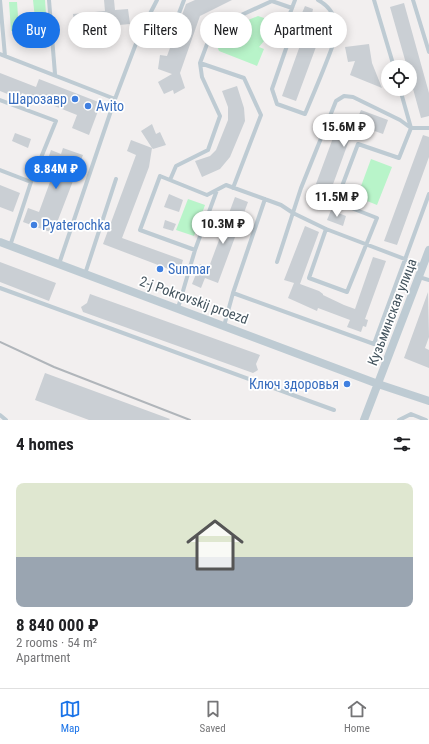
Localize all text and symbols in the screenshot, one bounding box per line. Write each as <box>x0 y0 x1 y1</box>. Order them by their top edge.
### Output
chip: Buy <box>12 12 60 48</box>
chip: Rent <box>68 12 121 48</box>
chip: Filters <box>129 12 192 48</box>
chip: New <box>200 12 252 48</box>
chip: Apartment <box>260 12 347 48</box>
map controls <box>381 60 417 96</box>
button: locate <box>381 60 417 96</box>
place label: Шарозавр <box>8 91 67 107</box>
marker: Шарозавр <box>70 94 80 104</box>
place label: Avito <box>96 98 124 114</box>
marker: Avito <box>83 101 93 111</box>
pin: 15.6M ₽ <box>307 114 381 148</box>
text: 15.6M ₽ <box>322 119 366 134</box>
pin: 8.84M ₽ <box>19 156 93 190</box>
text: 8.84M ₽ <box>34 161 78 176</box>
pin: 11.5M ₽ <box>300 184 374 218</box>
text: 11.5M ₽ <box>315 189 359 204</box>
pin: 10.3M ₽ <box>186 211 260 245</box>
text: 10.3M ₽ <box>201 216 245 231</box>
place label: Pyaterochka <box>42 217 110 233</box>
marker: Pyaterochka <box>29 220 39 230</box>
street label: Кузьминская улица <box>364 256 420 368</box>
place label: Sunmar <box>168 261 210 277</box>
marker: Sunmar <box>155 264 165 274</box>
street label: 2-j Pokrovskij proezd <box>137 273 251 327</box>
place label: Ключ здоровья <box>249 376 339 392</box>
marker: Ключ здоровья <box>342 379 352 389</box>
icon: filters <box>391 433 413 455</box>
text: 4 homes <box>16 434 74 454</box>
icon: home <box>179 509 251 581</box>
text: 8 840 000 ₽ <box>16 615 99 635</box>
text: 2 rooms · 54 m² <box>16 635 97 650</box>
text: Apartment <box>16 650 70 665</box>
tab: Map <box>59 698 81 735</box>
tab: Saved <box>200 698 226 735</box>
tab: Home <box>344 698 370 735</box>

